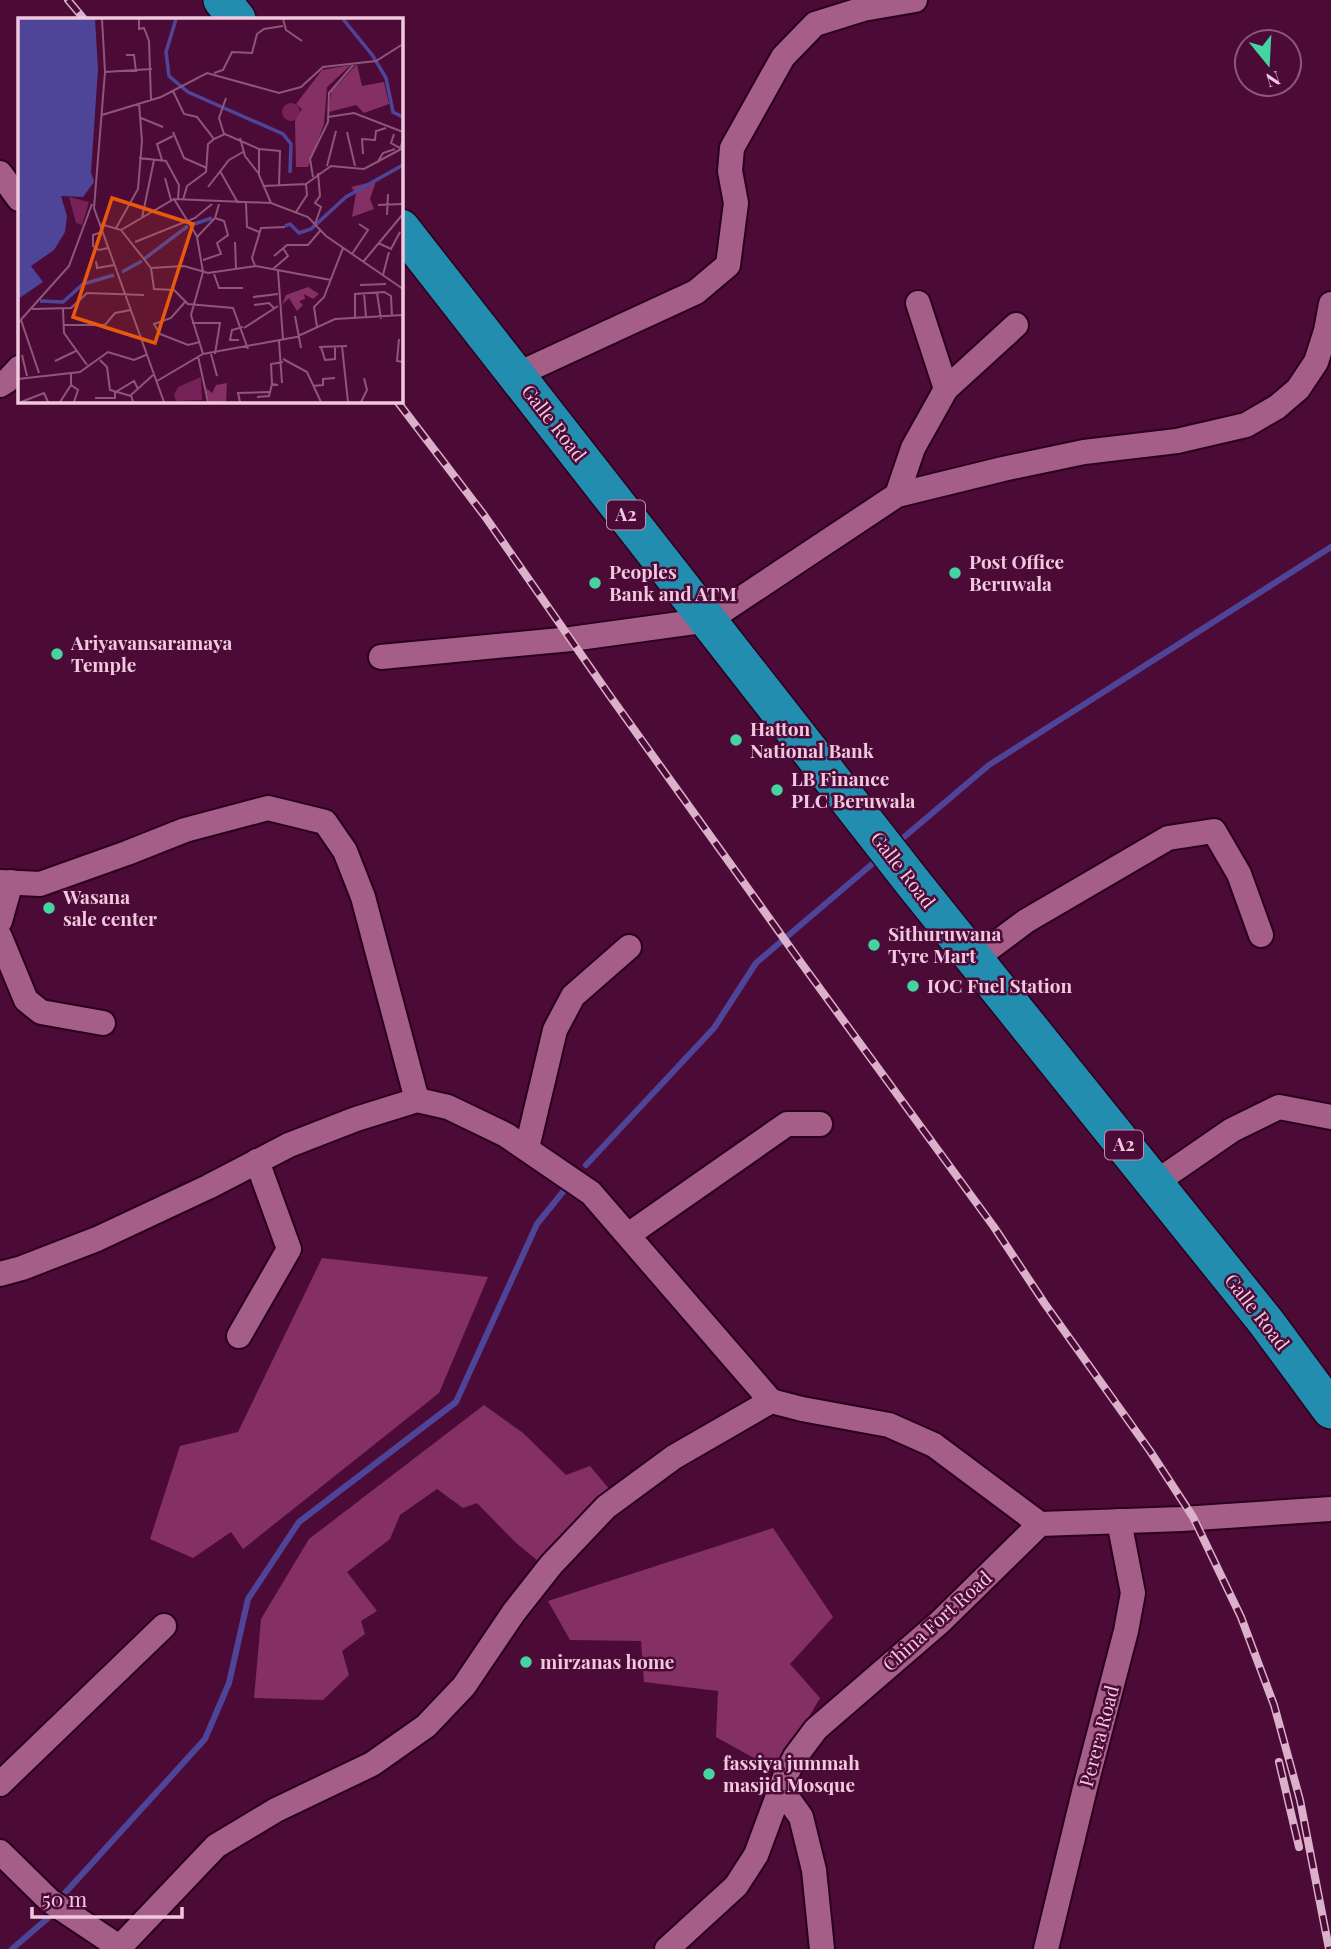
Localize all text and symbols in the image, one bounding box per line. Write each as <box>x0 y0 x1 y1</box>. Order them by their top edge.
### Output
inset map <box>18 18 402 402</box>
north arrow <box>1233 28 1303 98</box>
text: N <box>1263 66 1284 95</box>
street label: Galle Road <box>517 379 593 466</box>
road number: A2 <box>607 500 645 530</box>
place label: Post Office Beruwala <box>969 548 1064 596</box>
place label: Peoples Bank and ATM <box>609 558 737 606</box>
marker: Post Office Beruwala <box>947 565 963 581</box>
marker: Peoples Bank and ATM <box>587 575 603 591</box>
place label: Ariyavansaramaya Temple <box>70 629 233 677</box>
marker: Ariyavansaramaya Temple <box>49 646 65 662</box>
place label: Hatton National Bank <box>750 715 875 763</box>
marker: Hatton National Bank <box>728 732 744 748</box>
place label: LB Finance PLC Beruwala <box>791 765 916 813</box>
marker: LB Finance PLC Beruwala <box>769 782 785 798</box>
street label: Galle Road <box>866 826 942 913</box>
place label: Wasana sale center <box>62 883 157 931</box>
marker: Wasana sale center <box>41 900 57 916</box>
place label: Sithuruwana Tyre Mart <box>888 920 1001 968</box>
marker: Sithuruwana Tyre Mart <box>866 937 882 953</box>
place label: IOC Fuel Station <box>927 972 1073 998</box>
marker: IOC Fuel Station <box>905 978 921 994</box>
road number: A2 <box>1105 1130 1143 1160</box>
street label: Galle Road <box>1220 1268 1296 1355</box>
street label: China Fort Road <box>876 1564 997 1676</box>
place label: mirzanas home <box>540 1648 674 1674</box>
marker: mirzanas home <box>518 1654 534 1670</box>
street label: Perera Road <box>1072 1682 1124 1789</box>
place label: fassiya jummah masjid Mosque <box>723 1749 860 1797</box>
marker: fassiya jummah masjid Mosque <box>701 1766 717 1782</box>
scale bar <box>32 1876 182 1920</box>
text: 50 m <box>42 1884 88 1912</box>

